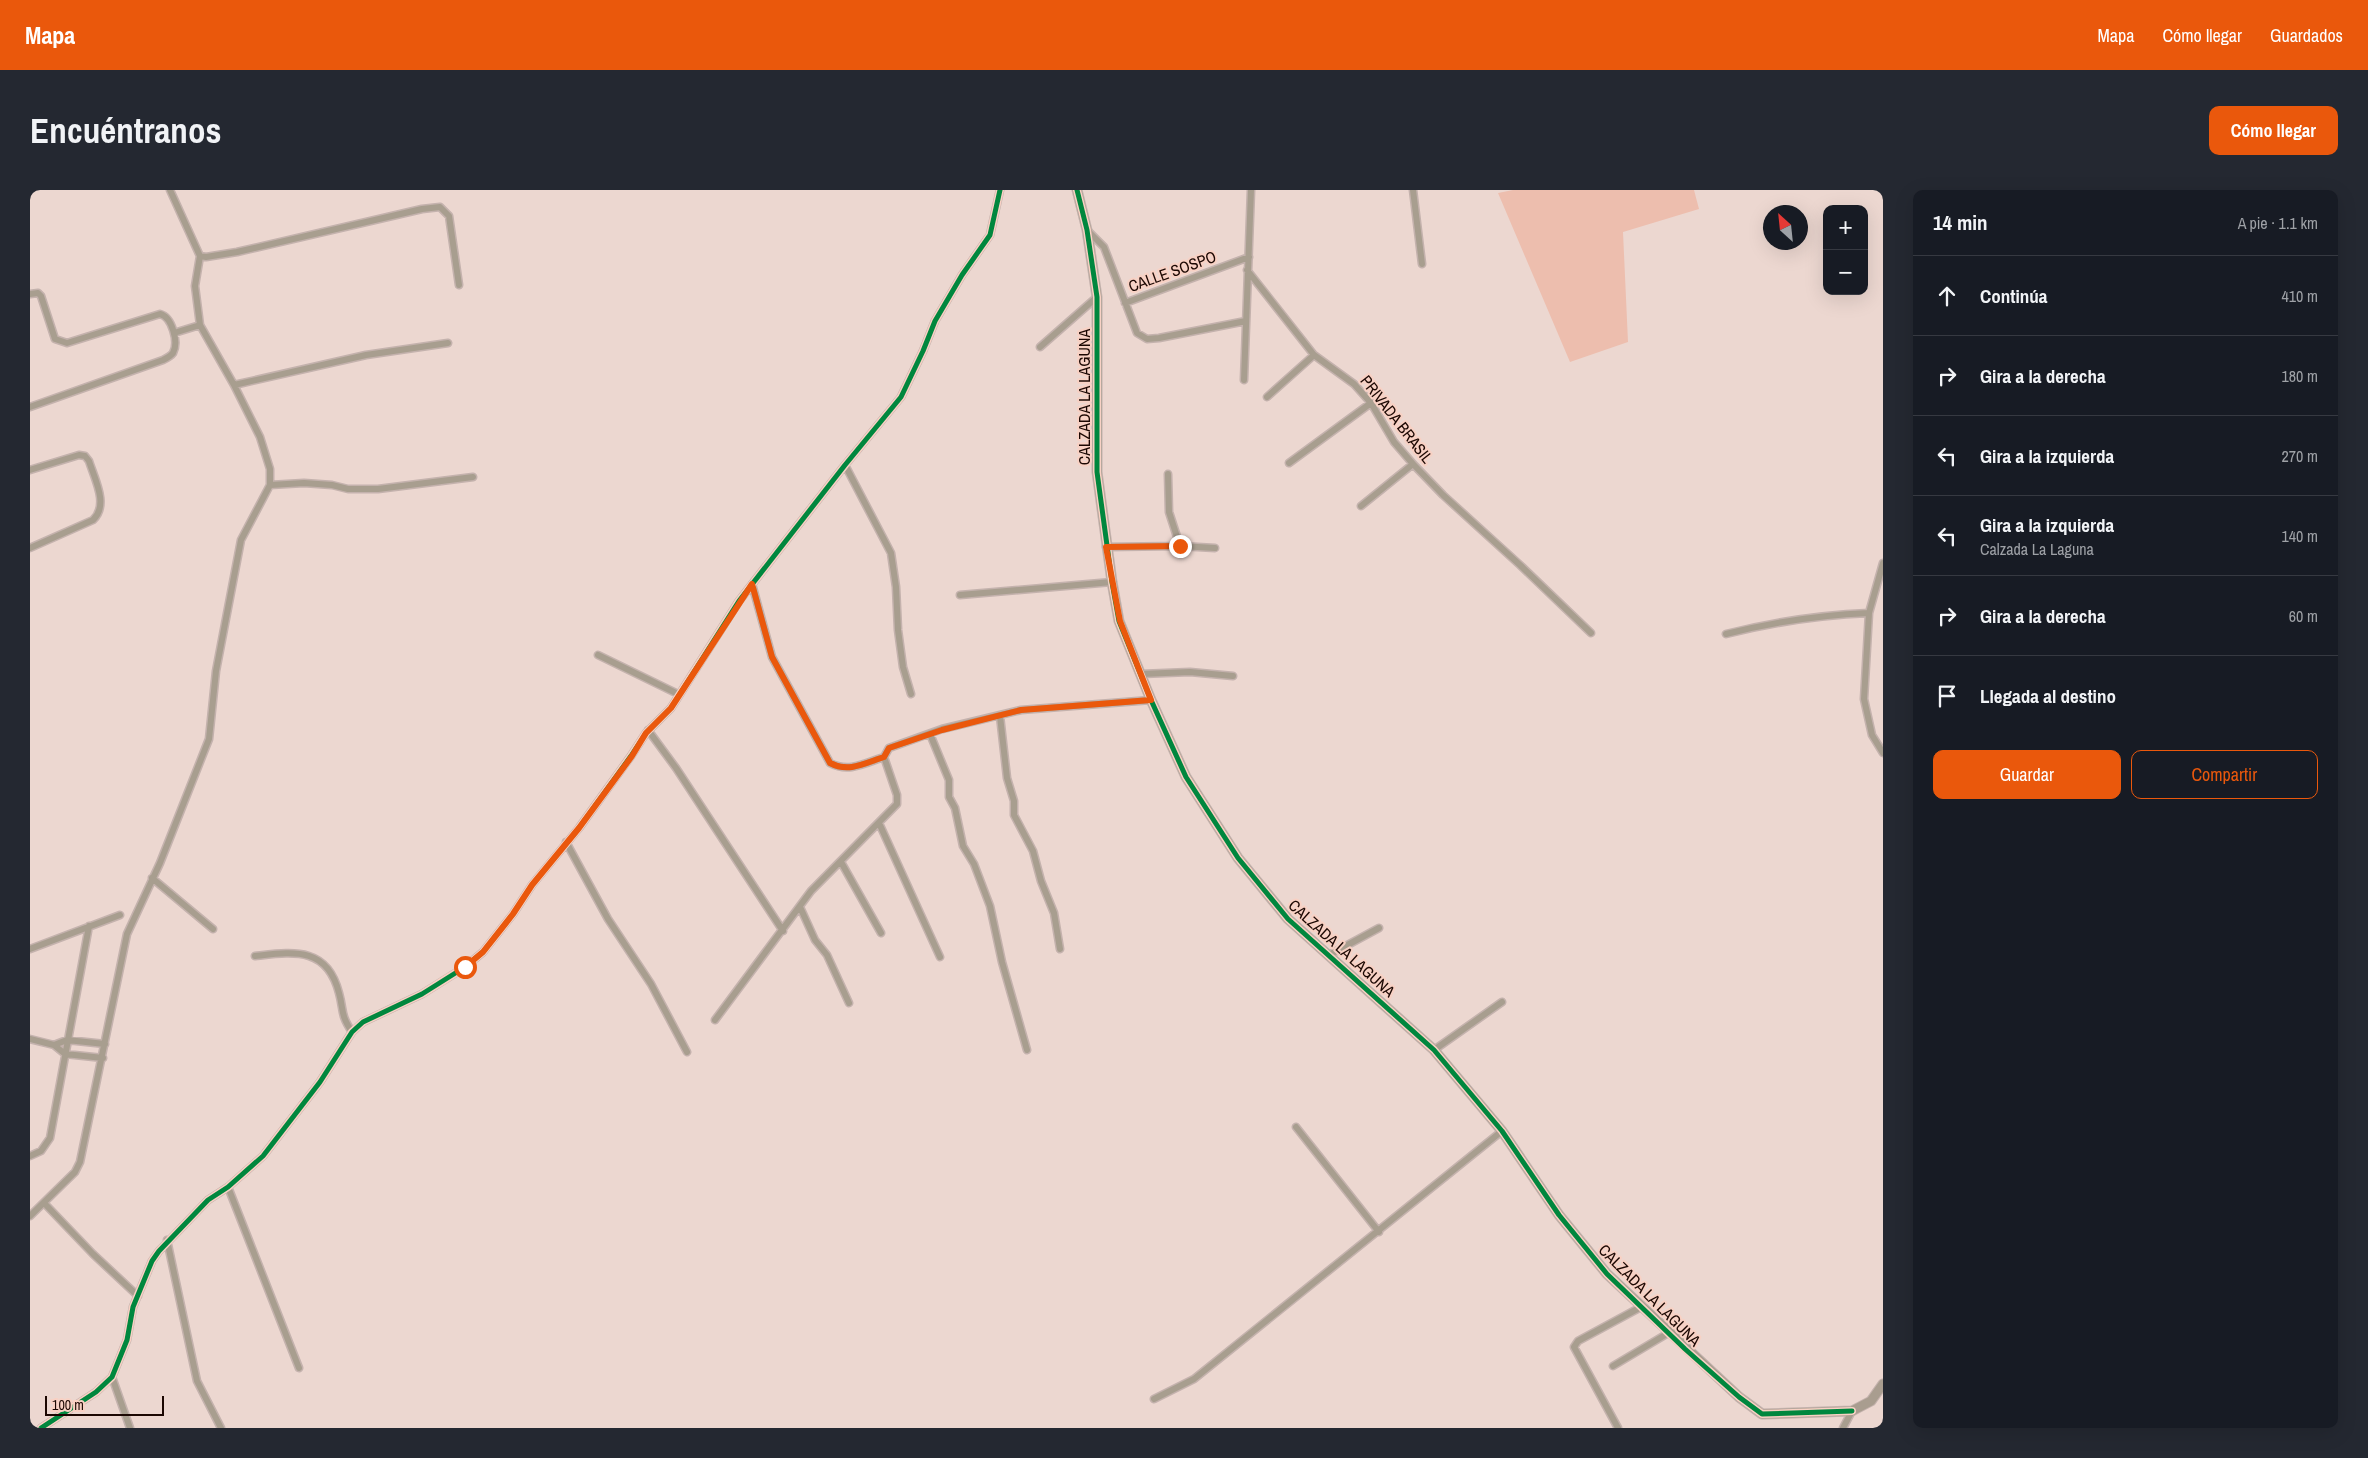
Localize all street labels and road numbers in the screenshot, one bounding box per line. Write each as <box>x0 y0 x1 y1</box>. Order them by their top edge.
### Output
street label: CALLE SOSPO <box>1125 245 1219 297</box>
street label: CALZADA LA LAGUNA <box>1073 329 1095 465</box>
street label: PRIVADA BRASIL <box>1356 370 1439 468</box>
street label: CALZADA LA LAGUNA <box>1284 894 1400 1002</box>
street label: CALZADA LA LAGUNA <box>1594 1239 1706 1351</box>

